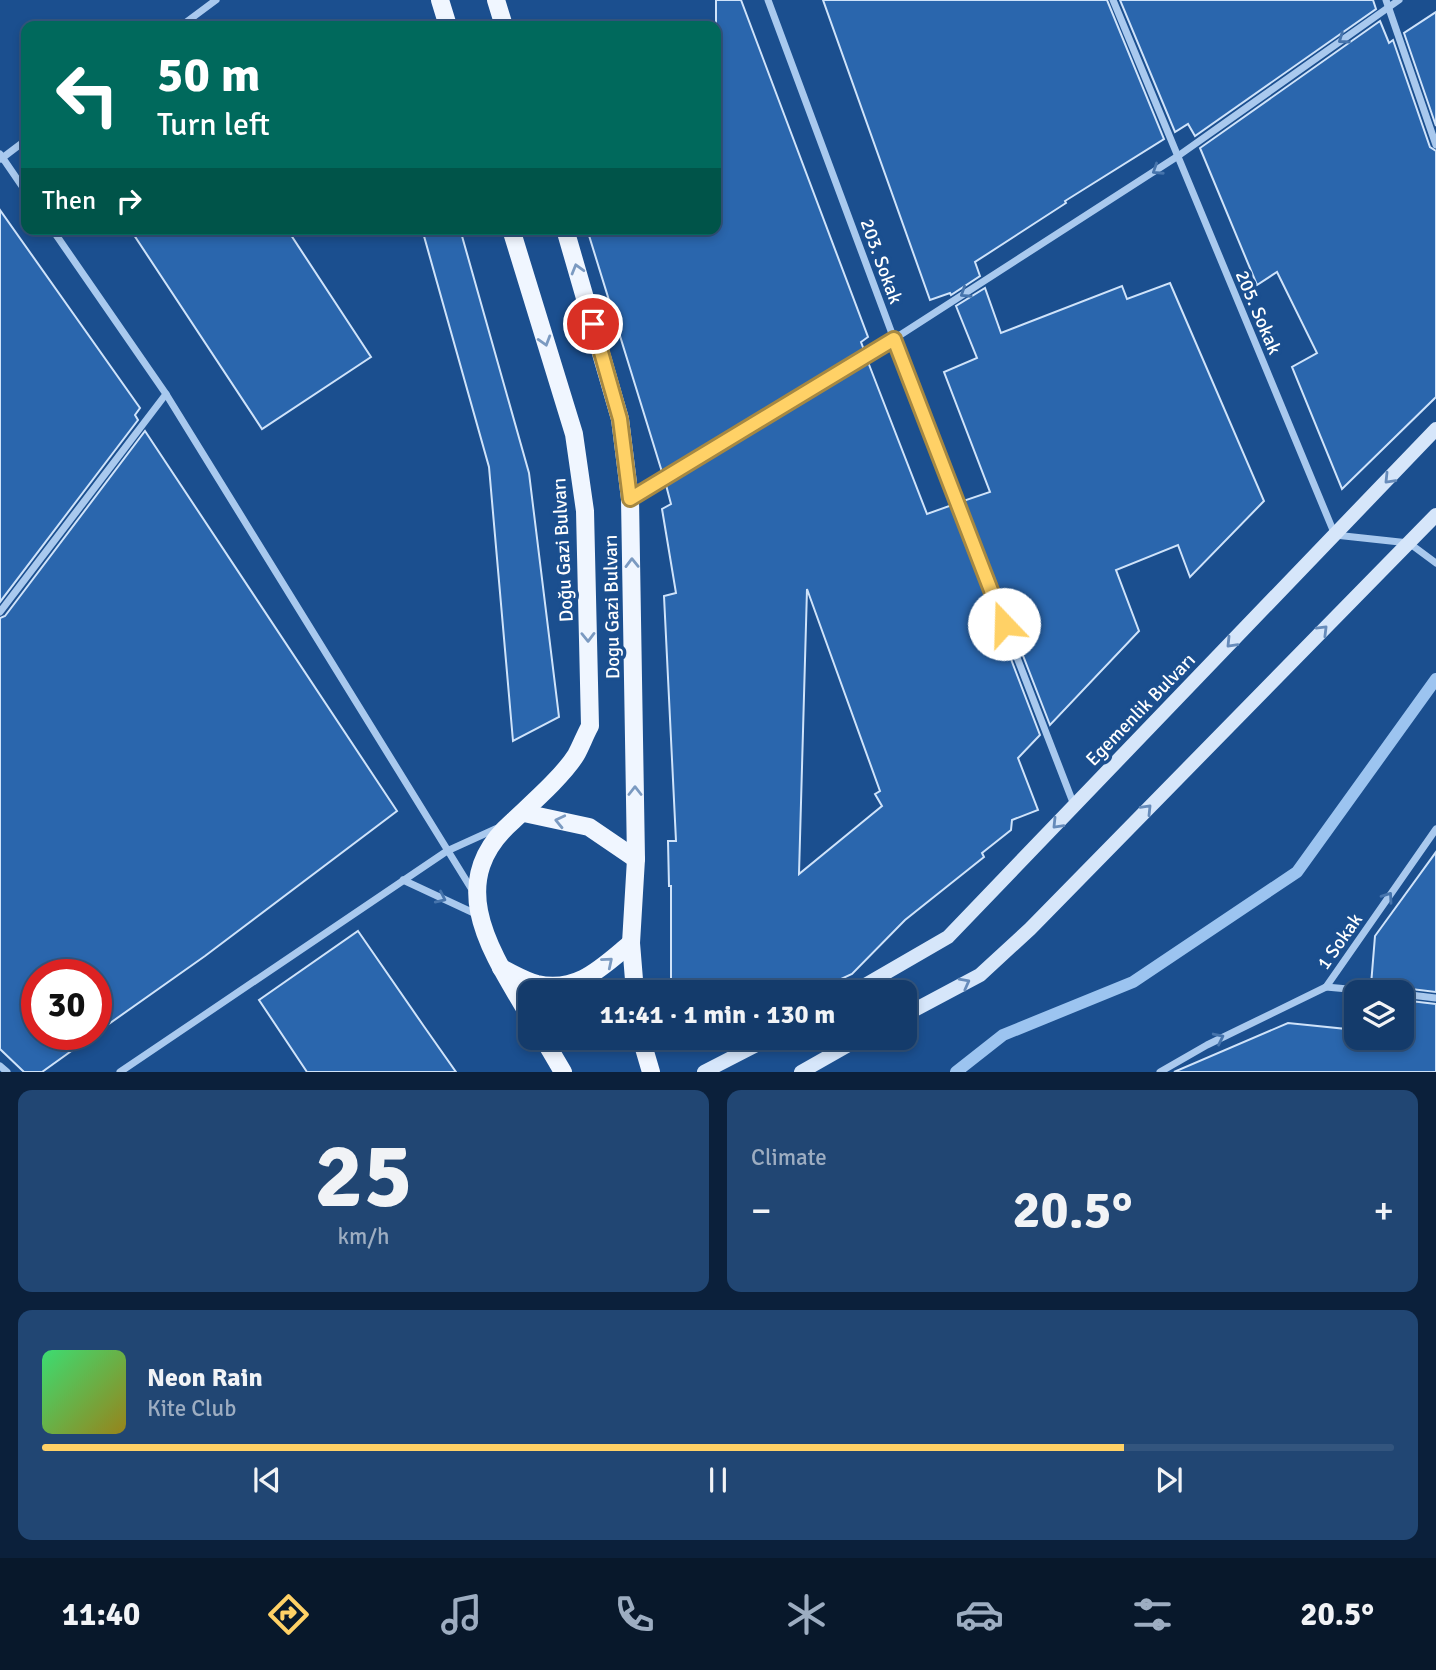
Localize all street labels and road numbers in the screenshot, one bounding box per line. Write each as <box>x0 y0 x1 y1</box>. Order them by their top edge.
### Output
street label: 203. Sokak <box>855 215 908 308</box>
street label: 205. Sokak <box>1230 267 1287 359</box>
street label: Doğu Gazi Bulvarı <box>547 477 579 623</box>
street label: Dogu Gazi Bulvarı <box>599 535 625 679</box>
street label: Egemenlik Bulvarı <box>1081 648 1201 771</box>
street label: 1 Sokak <box>1312 908 1368 974</box>

